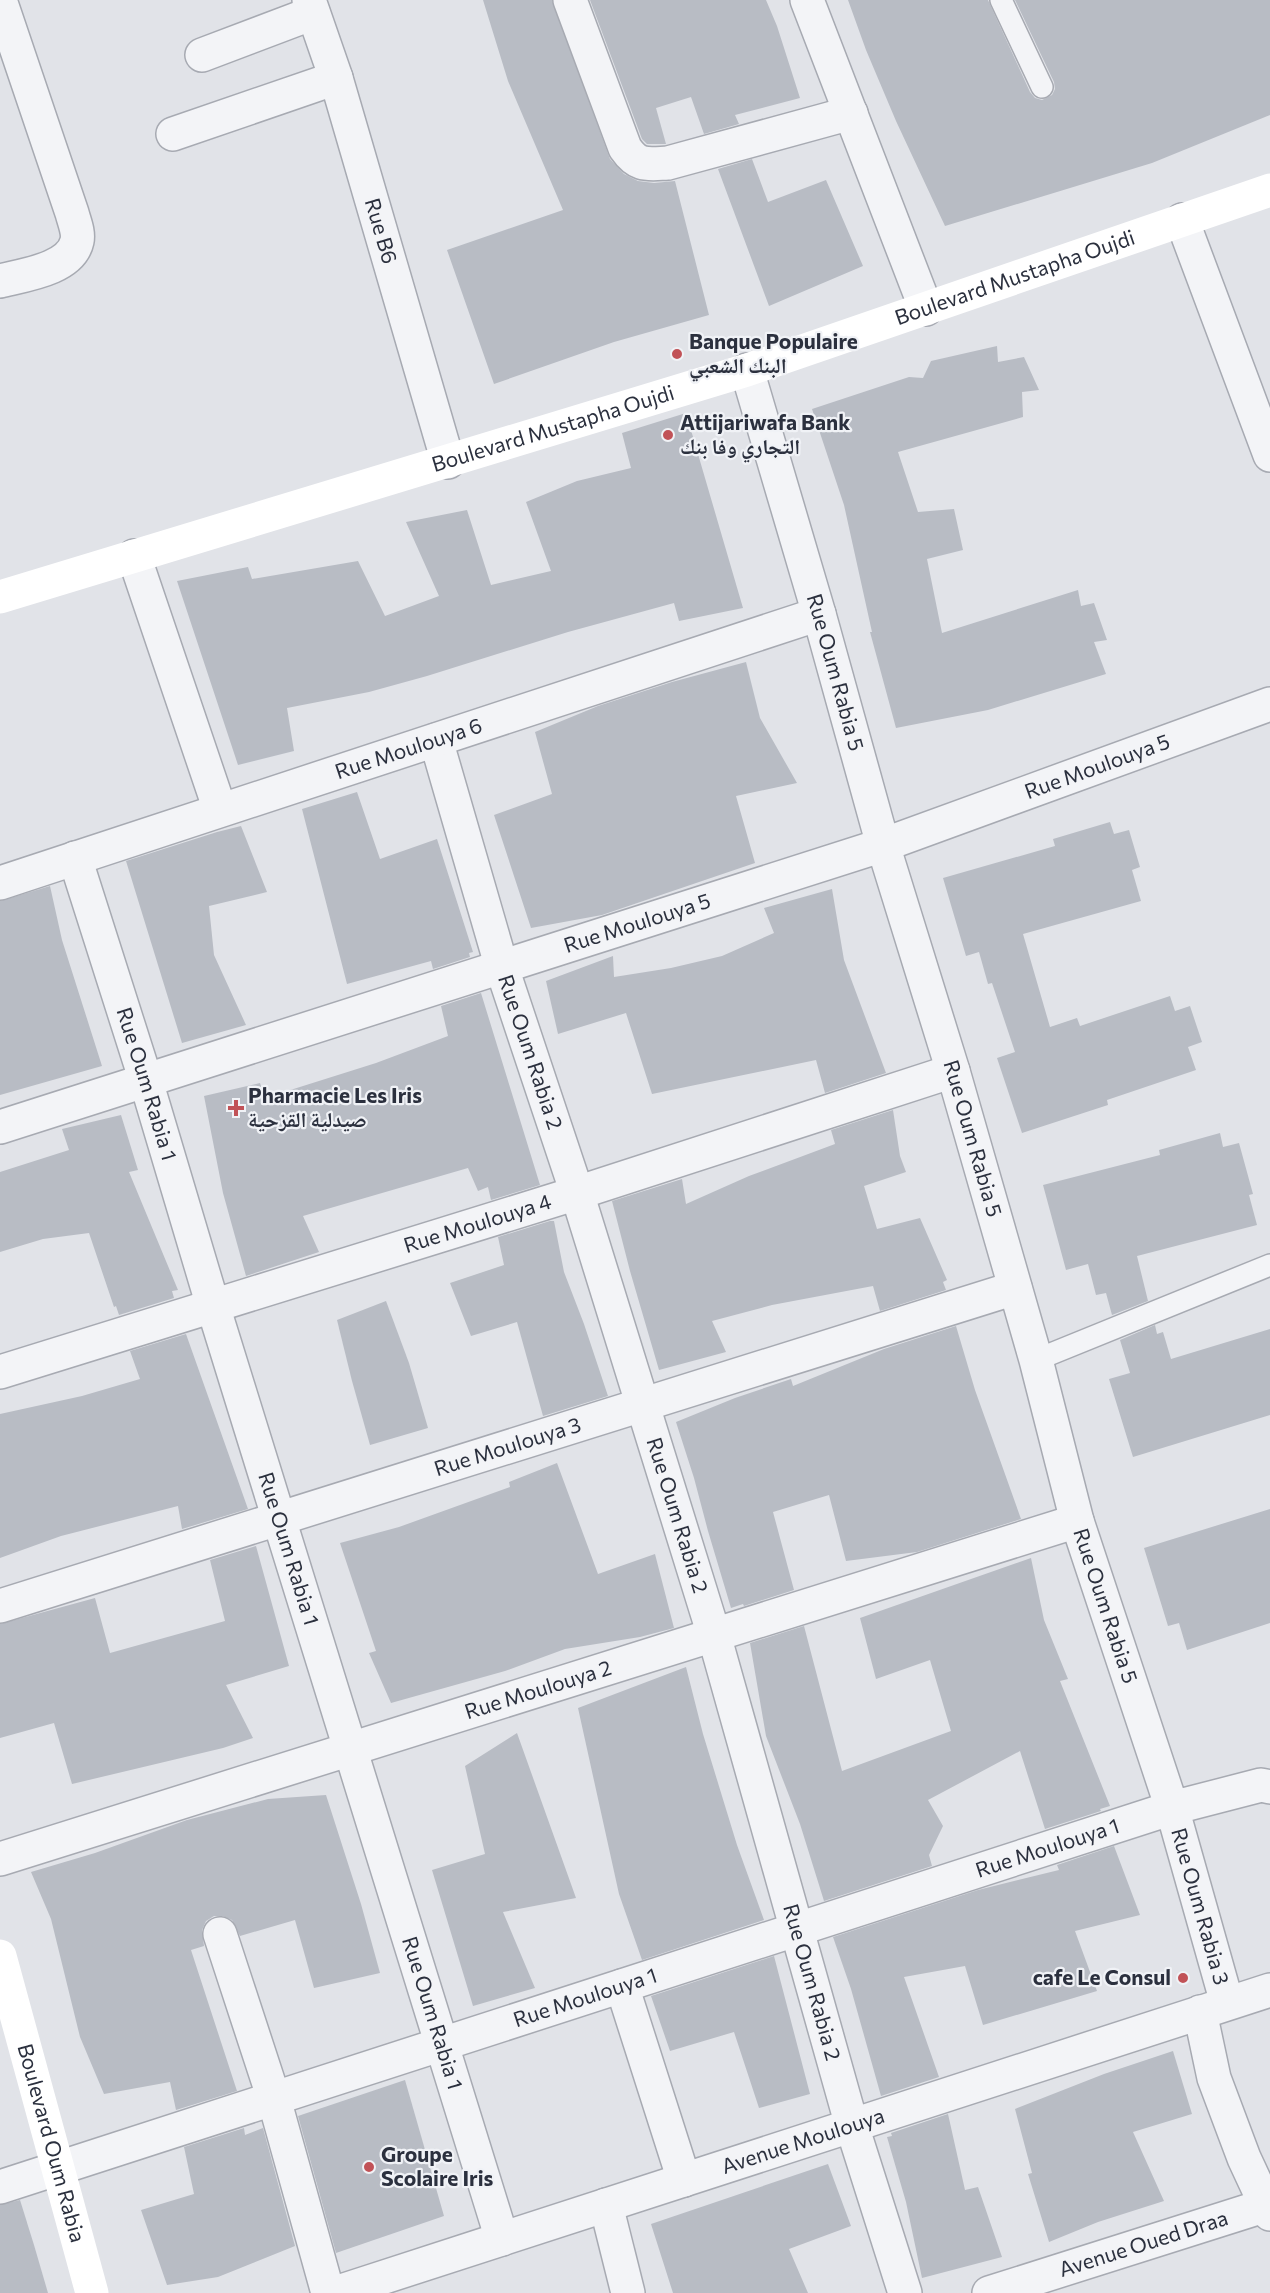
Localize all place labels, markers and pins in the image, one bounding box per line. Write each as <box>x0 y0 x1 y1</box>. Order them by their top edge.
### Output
place label: Banque Populaire البنك الشعبي <box>689 328 858 382</box>
marker: Banque Populaire البنك الشعبي <box>670 347 684 361</box>
place label: Attijariwafa Bank التجاري وفا بنك <box>680 409 850 463</box>
marker: Attijariwafa Bank التجاري وفا بنك <box>661 428 675 442</box>
place label: Pharmacie Les Iris صيدلية القزحية <box>248 1082 422 1132</box>
marker: Pharmacie Les Iris صيدلية القزحية <box>229 1101 243 1115</box>
place label: cafe Le Consul <box>1033 1964 1171 1989</box>
marker: cafe Le Consul <box>1176 1971 1190 1985</box>
place label: Groupe Scolaire Iris <box>381 2141 494 2190</box>
marker: Groupe Scolaire Iris <box>362 2160 376 2174</box>

